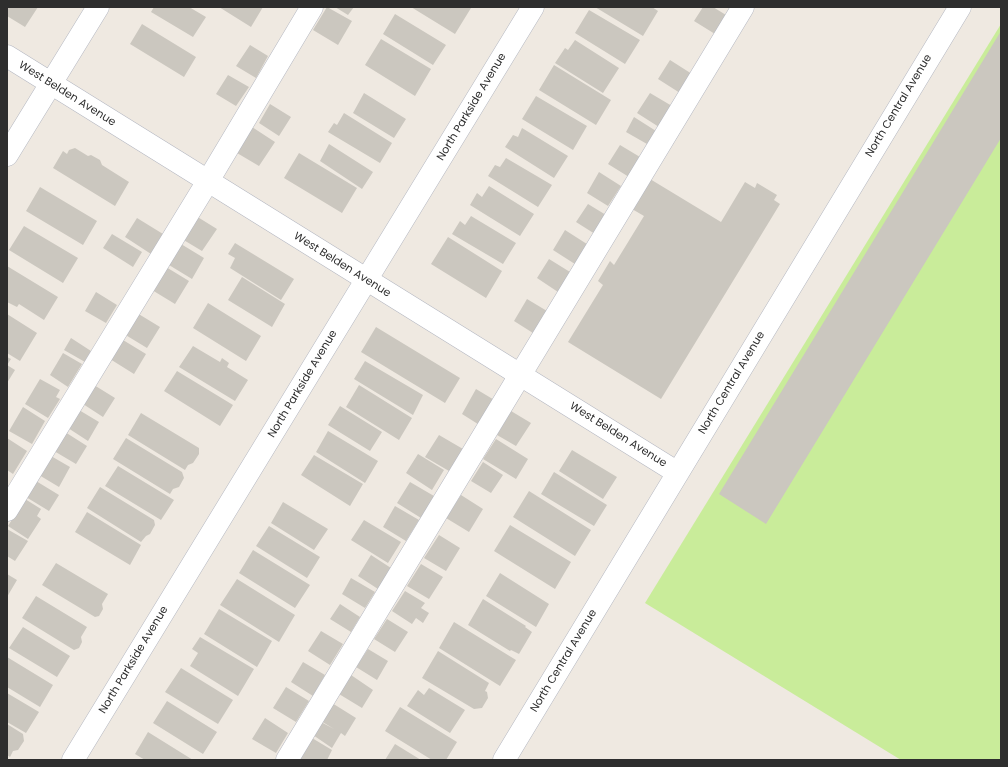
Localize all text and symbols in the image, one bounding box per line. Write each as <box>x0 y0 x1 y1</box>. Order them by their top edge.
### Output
street label: North Parkside Avenue <box>435 51 509 163</box>
street label: North Central Avenue <box>863 52 935 160</box>
street label: West Belden Avenue <box>16 59 118 129</box>
street label: West Belden Avenue <box>291 230 393 300</box>
street label: North Parkside Avenue <box>266 328 340 440</box>
street label: North Central Avenue <box>696 329 768 437</box>
street label: West Belden Avenue <box>567 400 669 470</box>
street label: North Parkside Avenue <box>97 604 171 716</box>
street label: North Central Avenue <box>528 607 600 715</box>

